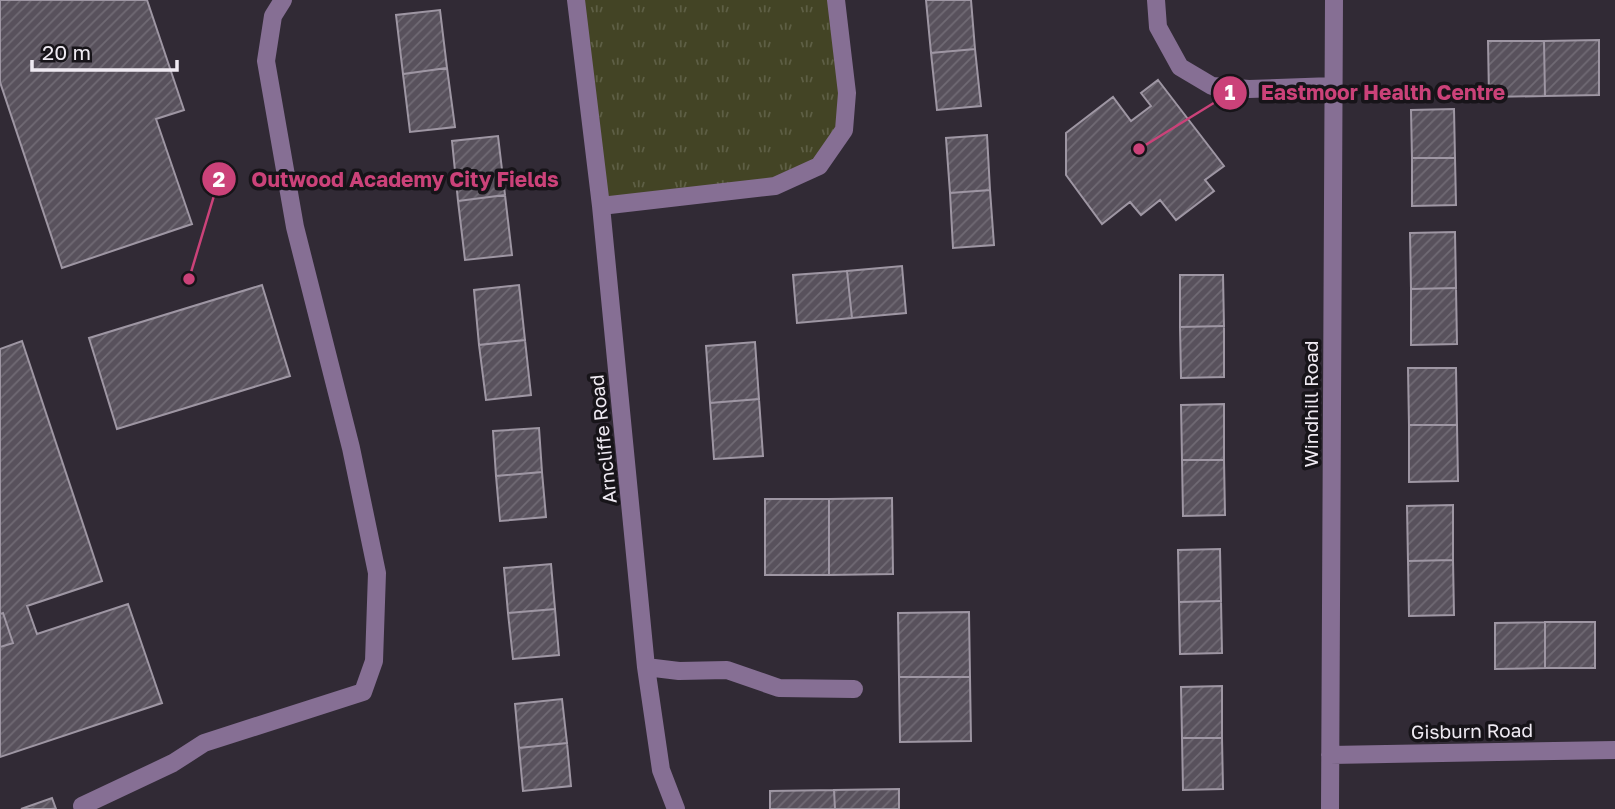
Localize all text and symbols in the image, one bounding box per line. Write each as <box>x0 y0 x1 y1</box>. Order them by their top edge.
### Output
scale bar <box>32 28 177 72</box>
text: 20 m <box>42 39 91 65</box>
callout: Eastmoor Health Centre <box>1212 72 1520 114</box>
text: 1 <box>1225 79 1236 105</box>
text: Eastmoor Health Centre <box>1261 79 1505 105</box>
callout: Outwood Academy City Fields <box>202 158 572 200</box>
text: 2 <box>213 166 226 192</box>
text: Outwood Academy City Fields <box>251 166 559 192</box>
street label: Windhill Road <box>1299 341 1322 467</box>
street label: Arncliffe Road <box>584 373 621 505</box>
street label: Gisburn Road <box>1411 718 1533 743</box>

